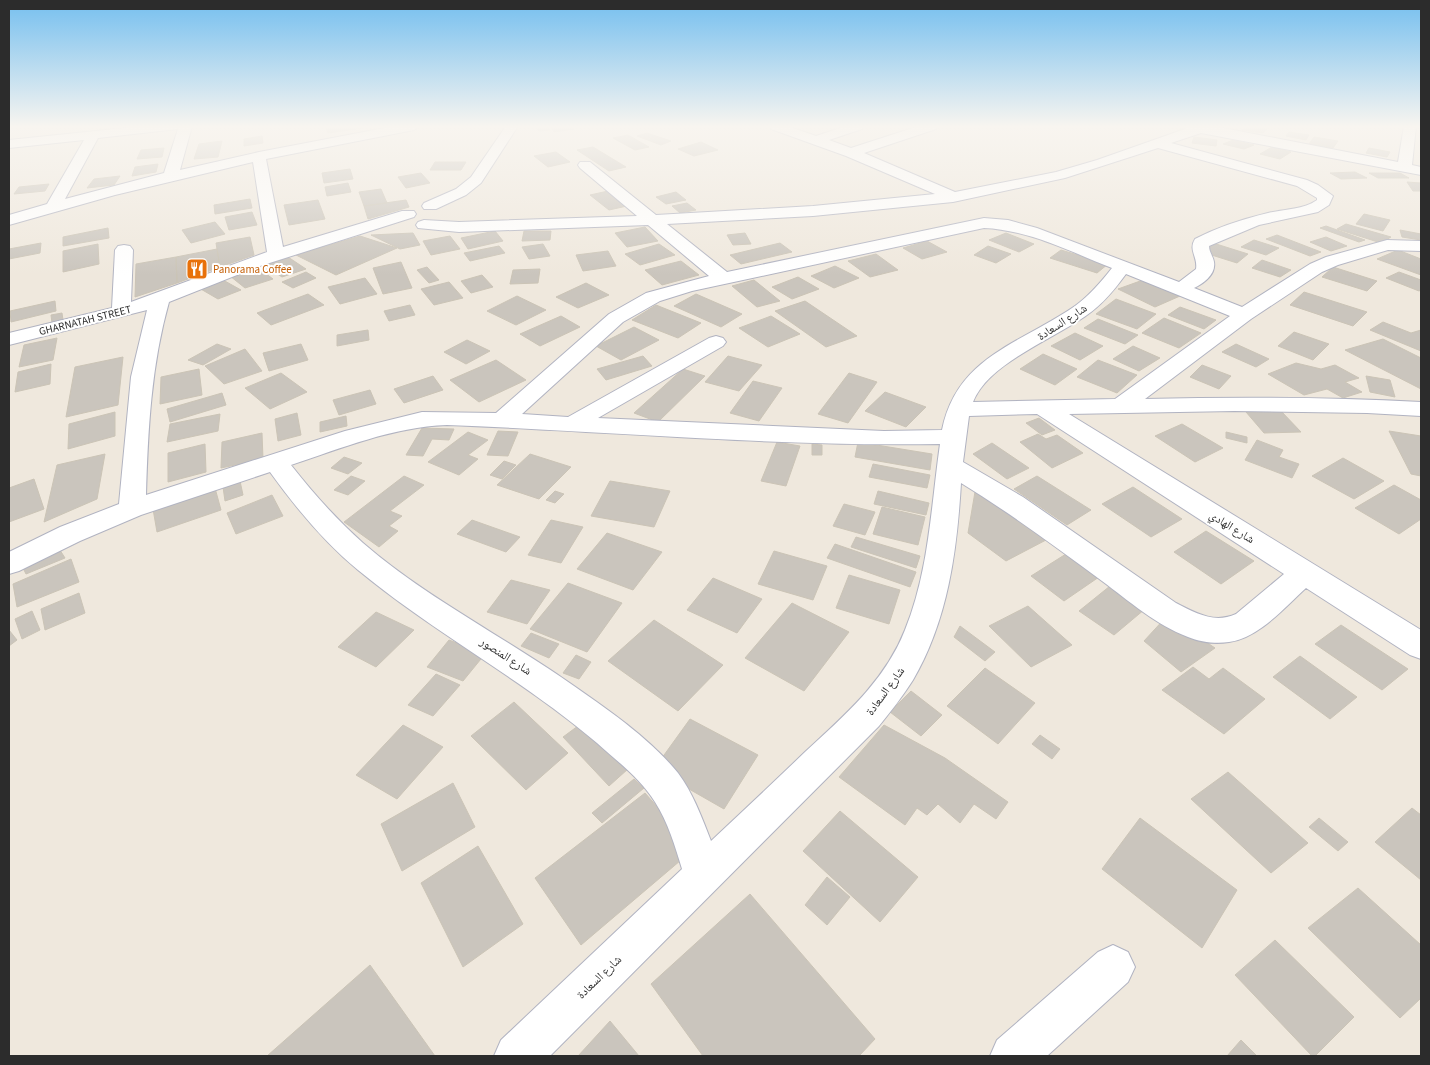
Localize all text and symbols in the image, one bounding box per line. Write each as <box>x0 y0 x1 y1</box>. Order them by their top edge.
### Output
restaurant icon: Panorama Coffee <box>185 257 209 281</box>
place label: Panorama Coffee <box>213 262 292 277</box>
street label: شارع السعادة <box>1034 300 1091 345</box>
street label: GHARNATAH STREET <box>37 302 133 339</box>
street label: شارع الهادي <box>1205 507 1258 549</box>
street label: شارع المنصور <box>476 633 535 680</box>
street label: شارع السعادة <box>862 663 909 719</box>
street label: شارع السعادة <box>573 952 626 1003</box>

